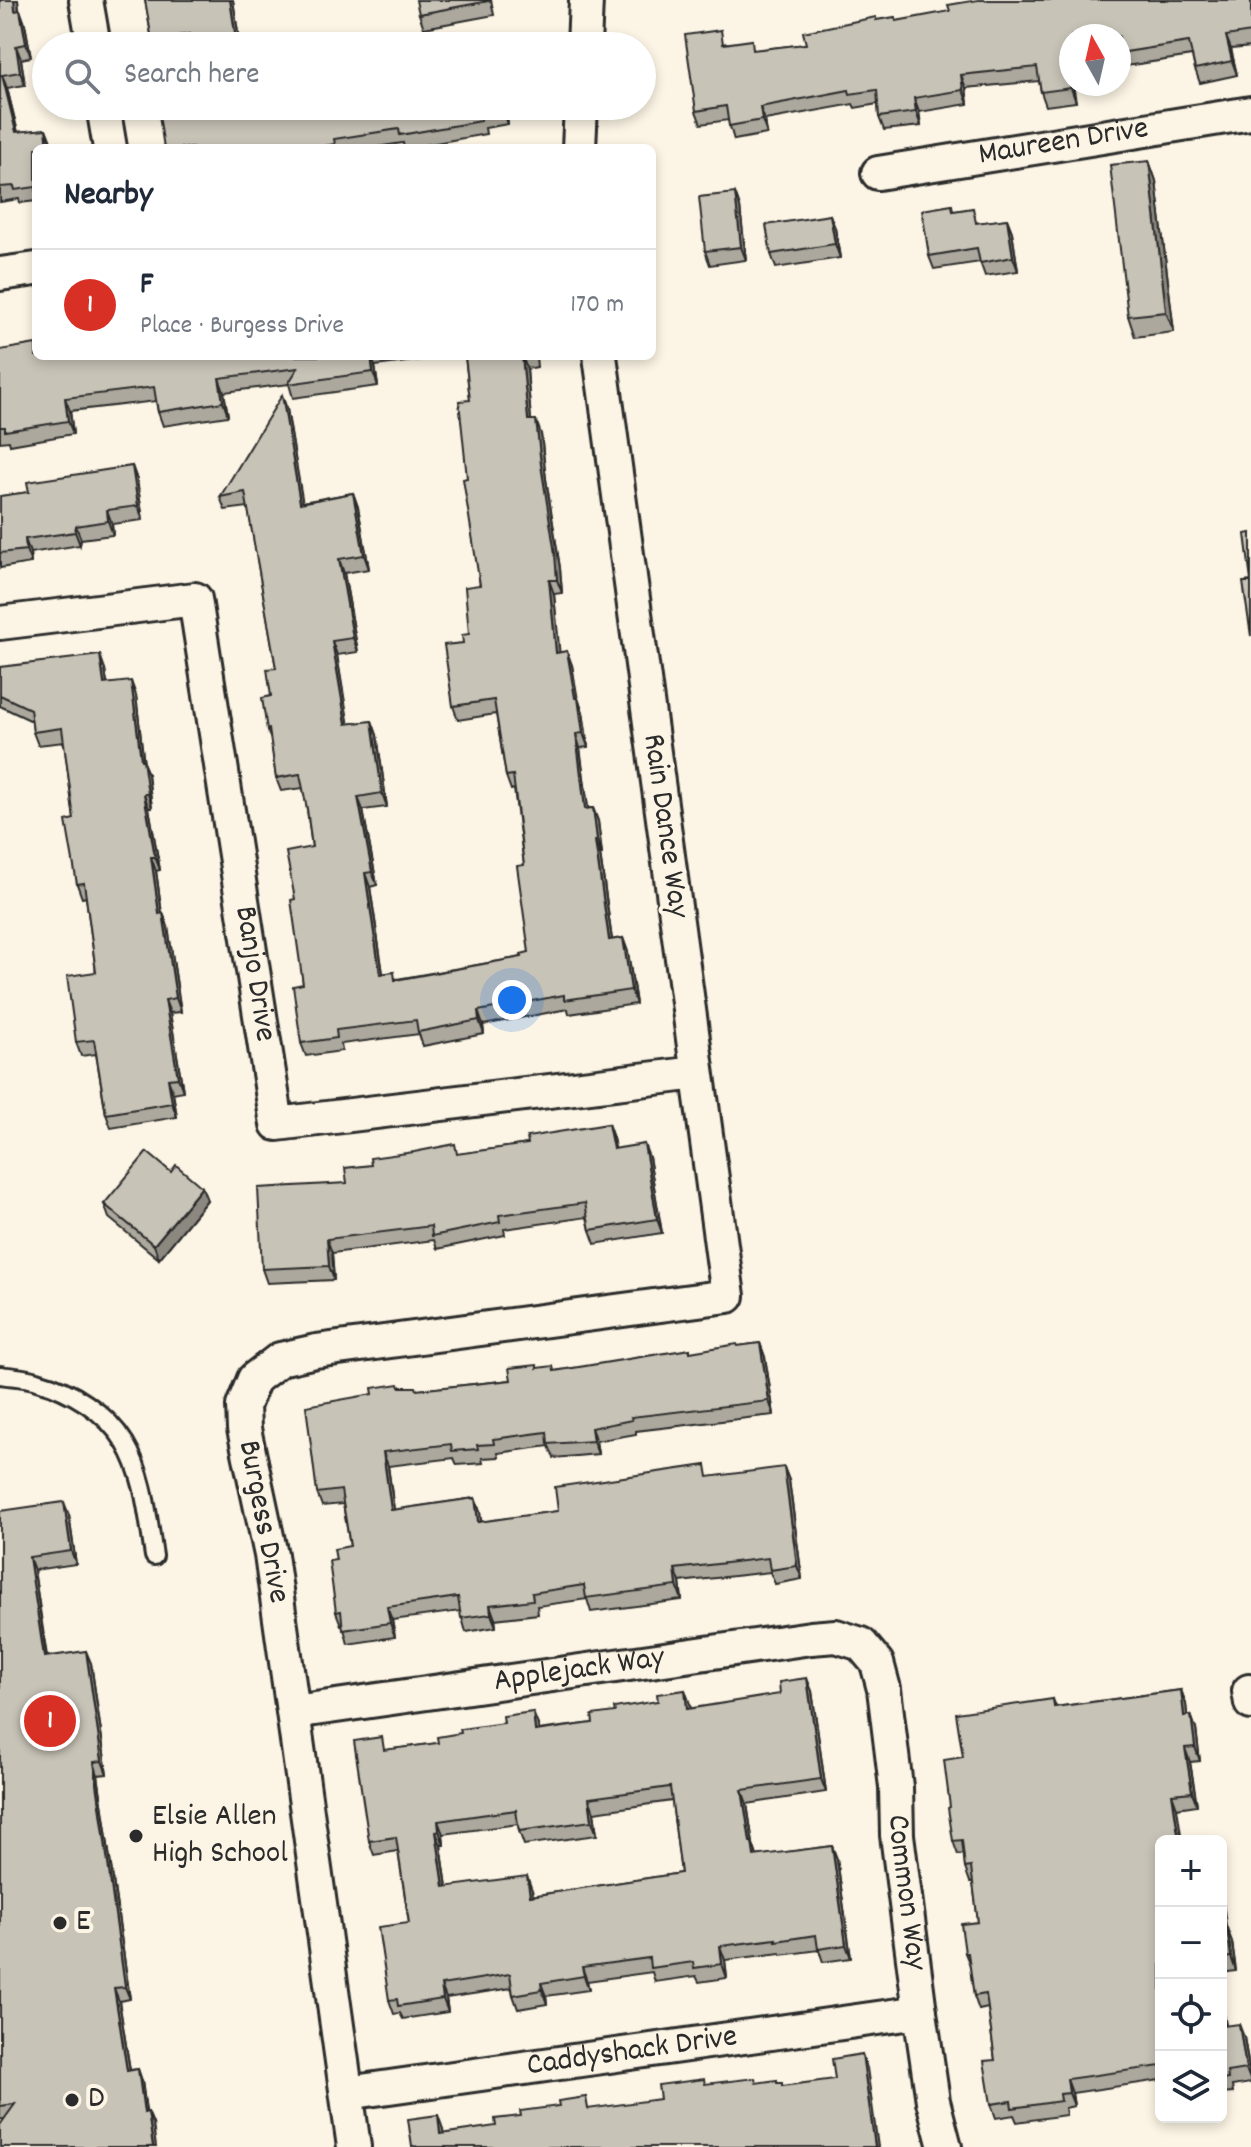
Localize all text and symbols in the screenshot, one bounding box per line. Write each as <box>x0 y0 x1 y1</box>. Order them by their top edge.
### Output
north arrow <box>1059 24 1131 96</box>
search box <box>32 32 656 120</box>
icon: search <box>60 54 104 98</box>
text: Search here <box>124 55 260 98</box>
street label: Maureen Drive <box>975 107 1152 179</box>
text: Nearby <box>64 172 153 221</box>
text: F <box>140 265 153 308</box>
text: 1 <box>87 287 93 324</box>
text: 170 m <box>570 287 624 324</box>
text: Place · Burgess Drive <box>140 308 344 345</box>
street label: Rain Dance Way <box>628 731 700 922</box>
street label: Banjo Drive <box>220 903 287 1045</box>
your location <box>492 980 532 1020</box>
street label: Burgess Drive <box>224 1437 300 1607</box>
street label: Applejack Way <box>491 1636 668 1706</box>
pin: 1 <box>24 1691 76 1751</box>
place label: Elsie Allen High School <box>152 1795 288 1878</box>
street label: Common Way <box>874 1814 938 1974</box>
marker: Elsie Allen High School <box>127 1827 145 1845</box>
map controls <box>1155 1835 1227 2123</box>
button: + <box>1155 1835 1227 1907</box>
place label: E <box>76 1900 91 1946</box>
button: − <box>1155 1907 1227 1979</box>
marker: E <box>51 1914 69 1932</box>
button: locate <box>1155 1979 1227 2051</box>
street label: Caddyshack Drive <box>524 2015 740 2090</box>
button: layers <box>1155 2051 1227 2123</box>
place label: D <box>88 2077 105 2123</box>
marker: D <box>63 2091 81 2109</box>

